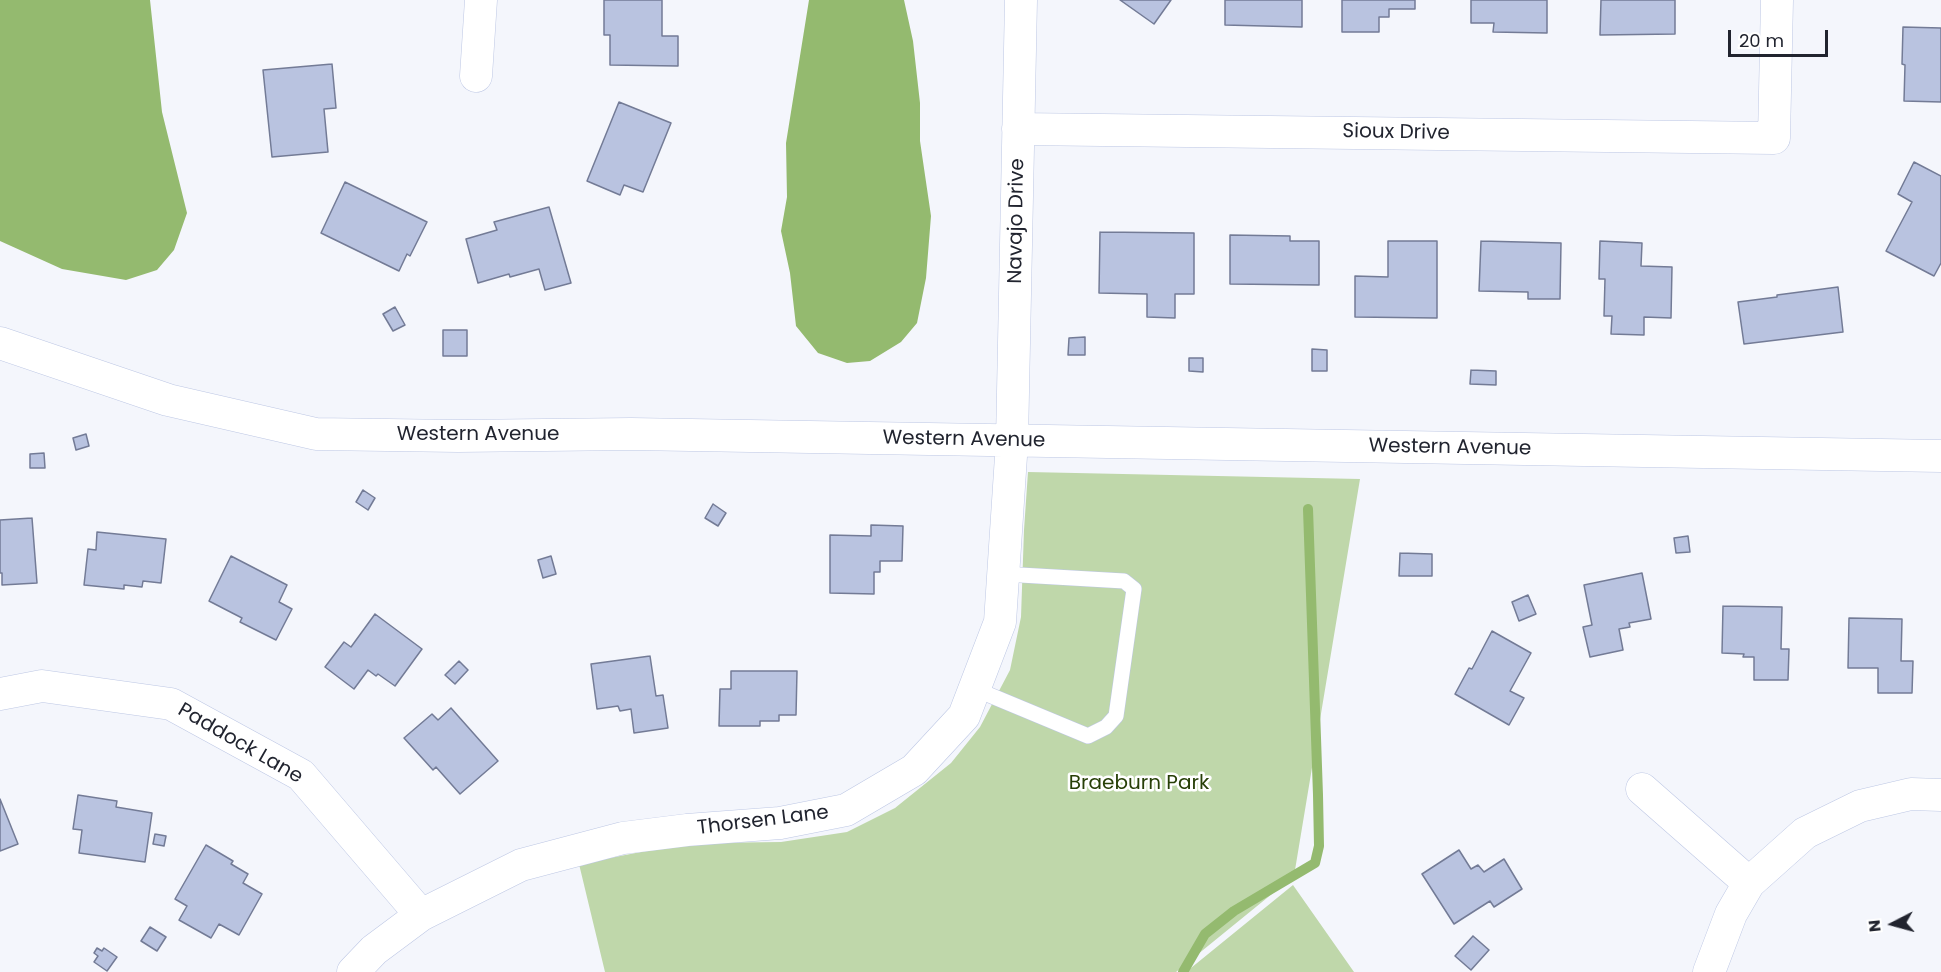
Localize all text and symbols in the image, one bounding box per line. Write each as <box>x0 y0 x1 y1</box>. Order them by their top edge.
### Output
scale bar <box>1731 18 1832 56</box>
text: 20 m <box>1739 28 1784 53</box>
street label: Sioux Drive <box>1342 120 1450 146</box>
street label: Navajo Drive <box>1004 158 1030 284</box>
street label: Western Avenue <box>397 423 559 447</box>
street label: Western Avenue <box>882 427 1046 453</box>
street label: Western Avenue <box>1368 435 1532 461</box>
street label: Paddock Lane <box>173 699 307 789</box>
park label: Braeburn Park <box>1069 772 1209 796</box>
street label: Thorsen Lane <box>696 801 830 841</box>
north arrow <box>1863 894 1923 954</box>
text: N <box>1863 919 1887 933</box>

